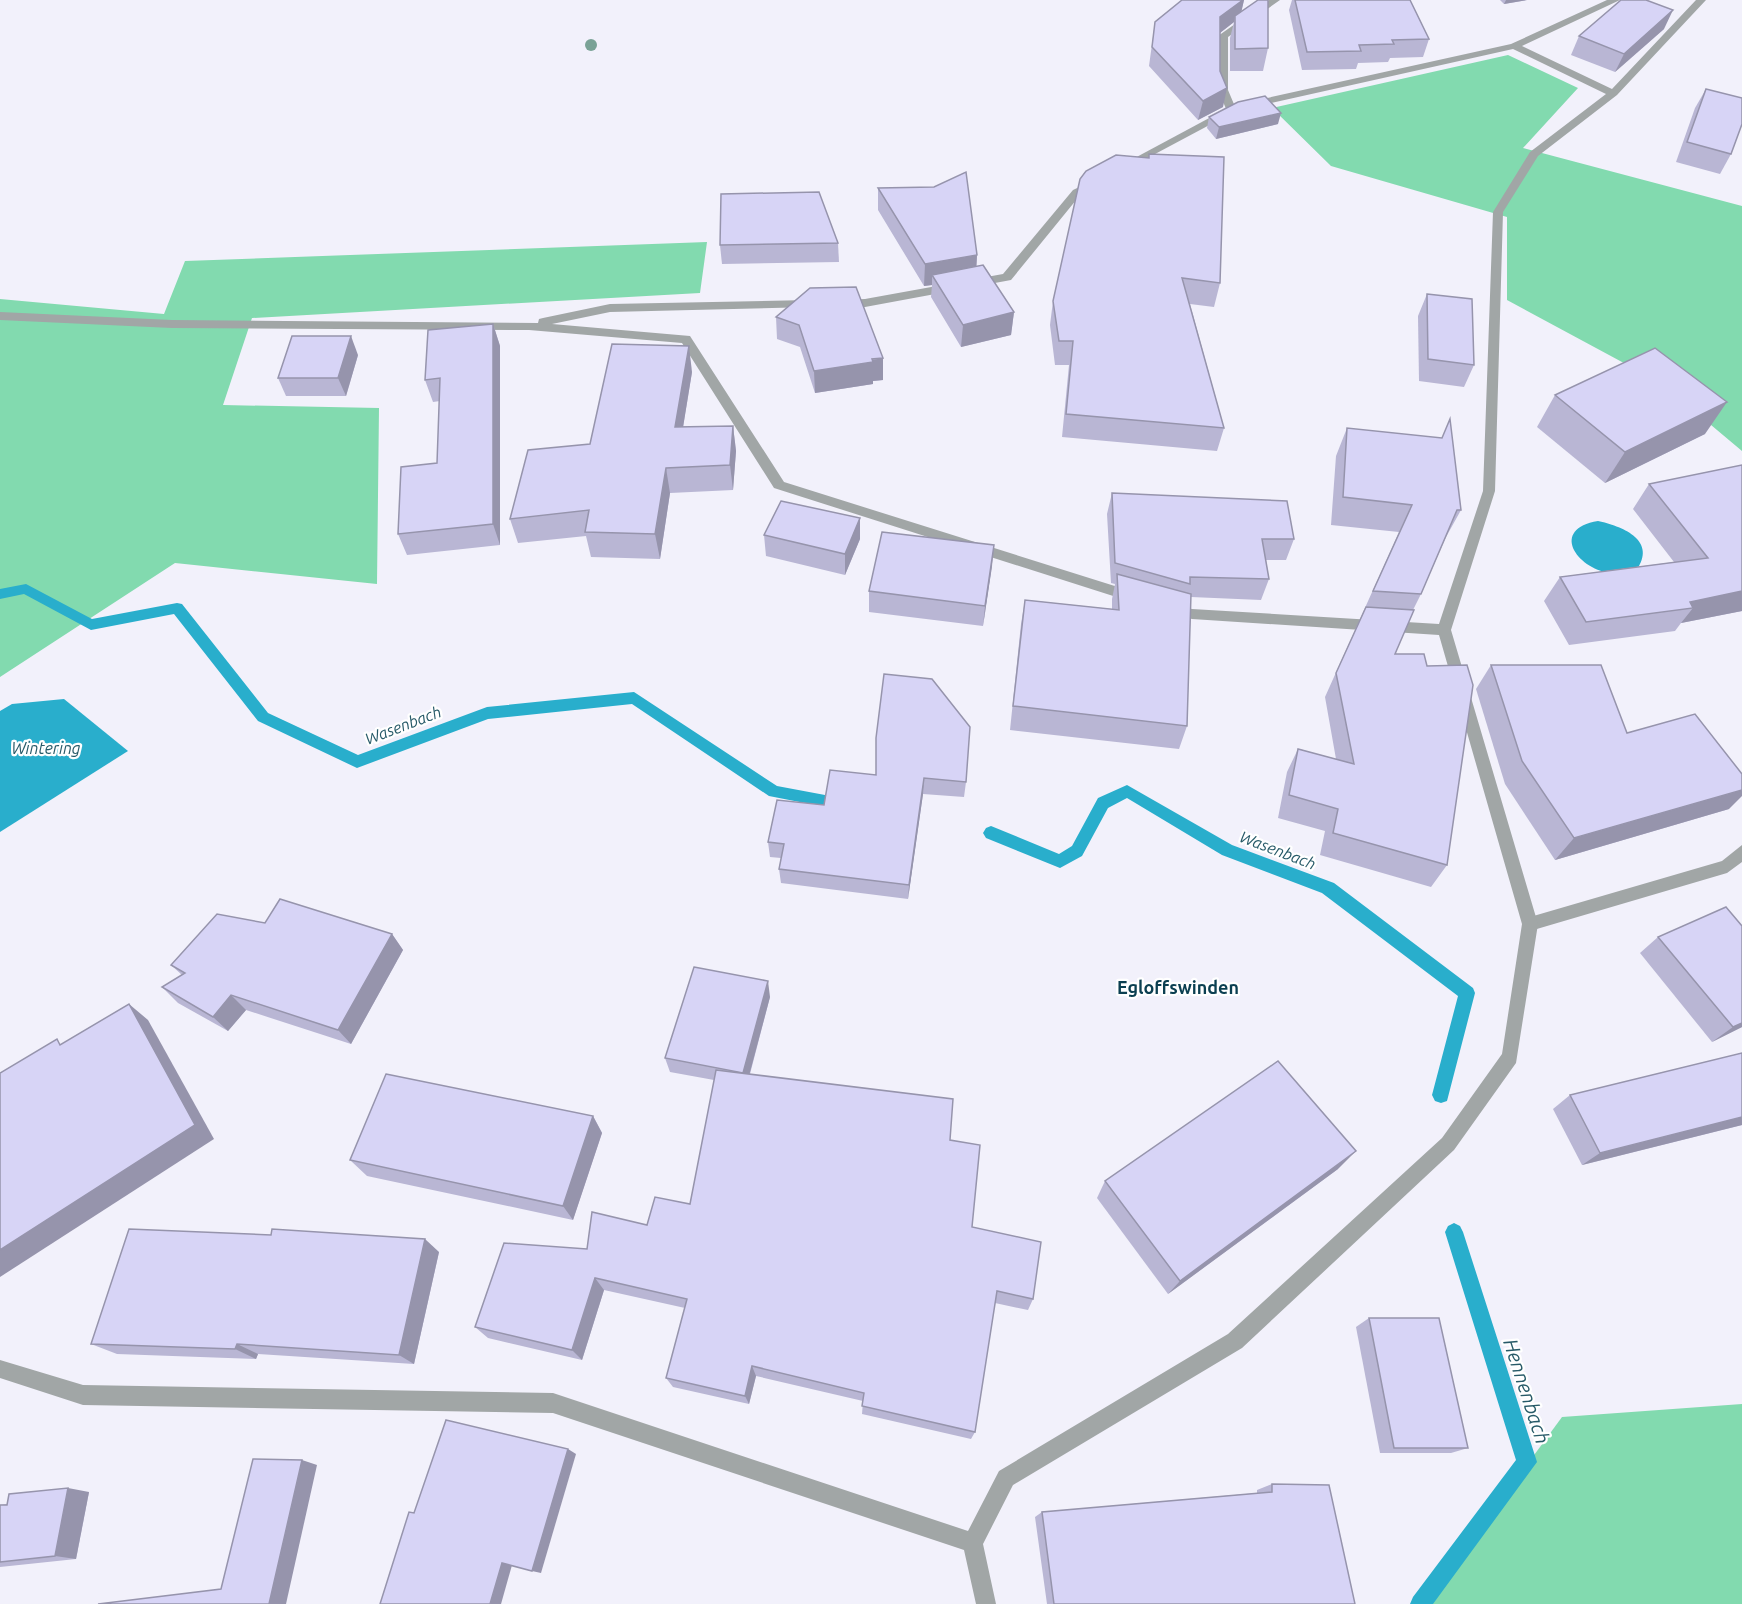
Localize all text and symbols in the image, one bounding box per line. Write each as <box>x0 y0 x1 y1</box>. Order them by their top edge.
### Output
water label: Wasenbach <box>362 702 444 748</box>
water label: Wintering <box>11 739 81 757</box>
water label: Wasenbach <box>1237 827 1319 873</box>
district label: Egloffswinden <box>1117 977 1239 997</box>
water label: Hennenbach <box>1499 1336 1555 1446</box>

